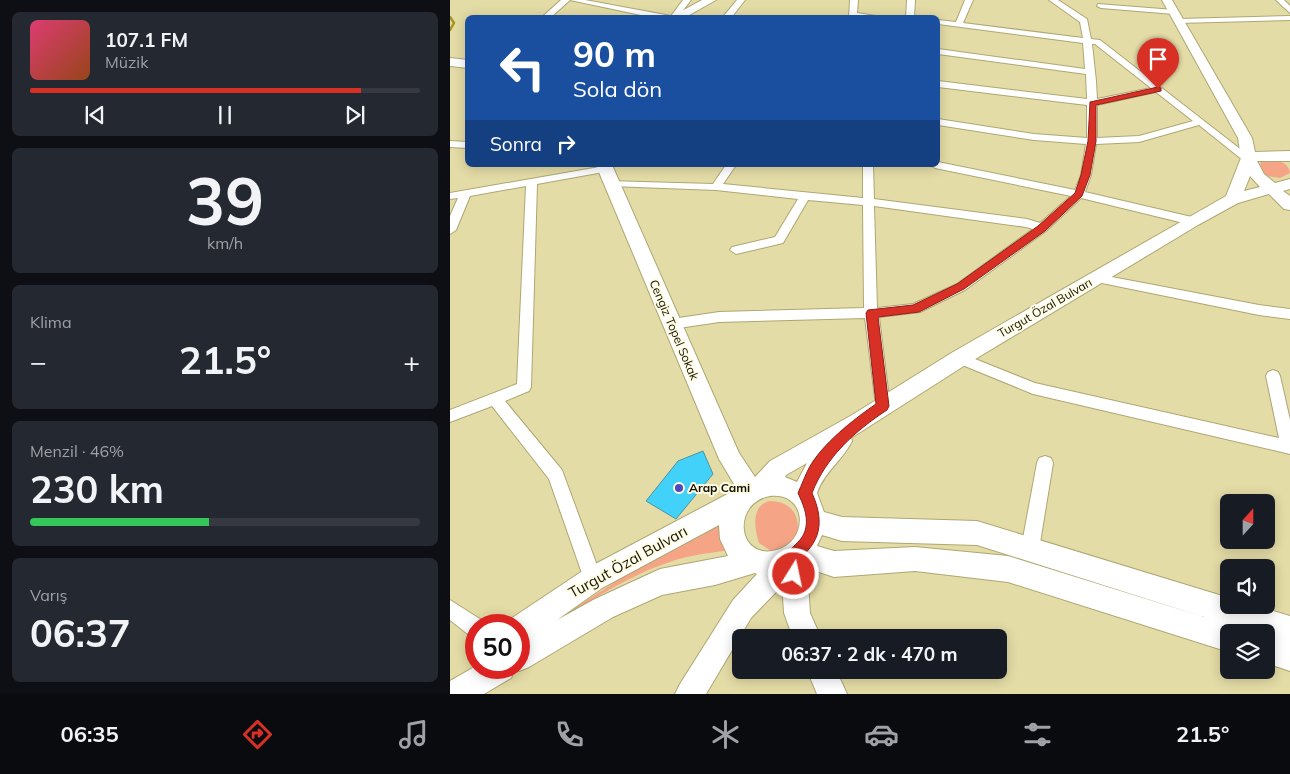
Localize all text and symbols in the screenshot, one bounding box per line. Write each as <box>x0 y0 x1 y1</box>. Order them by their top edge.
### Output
text: 107.1 FM <box>105 28 188 52</box>
text: 90 m <box>573 32 656 76</box>
icon: left <box>490 35 555 100</box>
pin <box>1137 38 1179 89</box>
icon: arrive <box>1144 45 1172 73</box>
text: Müzik <box>105 52 148 72</box>
text: Sola dön <box>573 75 662 103</box>
icon: previous <box>81 101 109 129</box>
icon: pause <box>211 101 239 129</box>
icon: next <box>341 101 369 129</box>
icon: right <box>552 130 580 158</box>
text: Sonra <box>490 132 542 156</box>
text: 39 <box>186 160 264 241</box>
text: km/h <box>207 233 243 253</box>
street label: Turgut Özal Bulvarı <box>995 274 1095 341</box>
street label: Cengiz Topel Sokak <box>647 277 703 383</box>
text: Klima <box>30 312 72 332</box>
text: 21.5° <box>179 336 271 384</box>
text: − <box>30 344 47 379</box>
text: + <box>403 344 420 379</box>
text: Menzil · 46% <box>30 441 124 461</box>
text: 230 km <box>30 465 164 513</box>
place label: Arap Cami <box>689 480 750 495</box>
marker: Arap Cami <box>673 482 685 494</box>
north arrow <box>1220 494 1275 549</box>
map controls <box>1220 494 1275 679</box>
street label: Turgut Özal Bulvarı <box>565 521 690 602</box>
position arrow <box>767 547 819 599</box>
button: sound <box>1220 559 1275 614</box>
text: Varış <box>30 585 67 605</box>
text: 06:37 <box>30 609 131 657</box>
speed limit sign: 50 <box>465 614 530 679</box>
button: layers <box>1220 624 1275 679</box>
text: 06:37 · 2 dk · 470 m <box>781 642 958 666</box>
icon: directions <box>240 717 275 752</box>
icon: music <box>396 717 431 752</box>
icon: phone <box>552 717 587 752</box>
icon: climate <box>708 717 743 752</box>
icon: car <box>864 717 899 752</box>
icon: filters <box>1020 717 1055 752</box>
text: 06:35 <box>61 720 119 748</box>
text: 21.5° <box>1176 720 1229 748</box>

